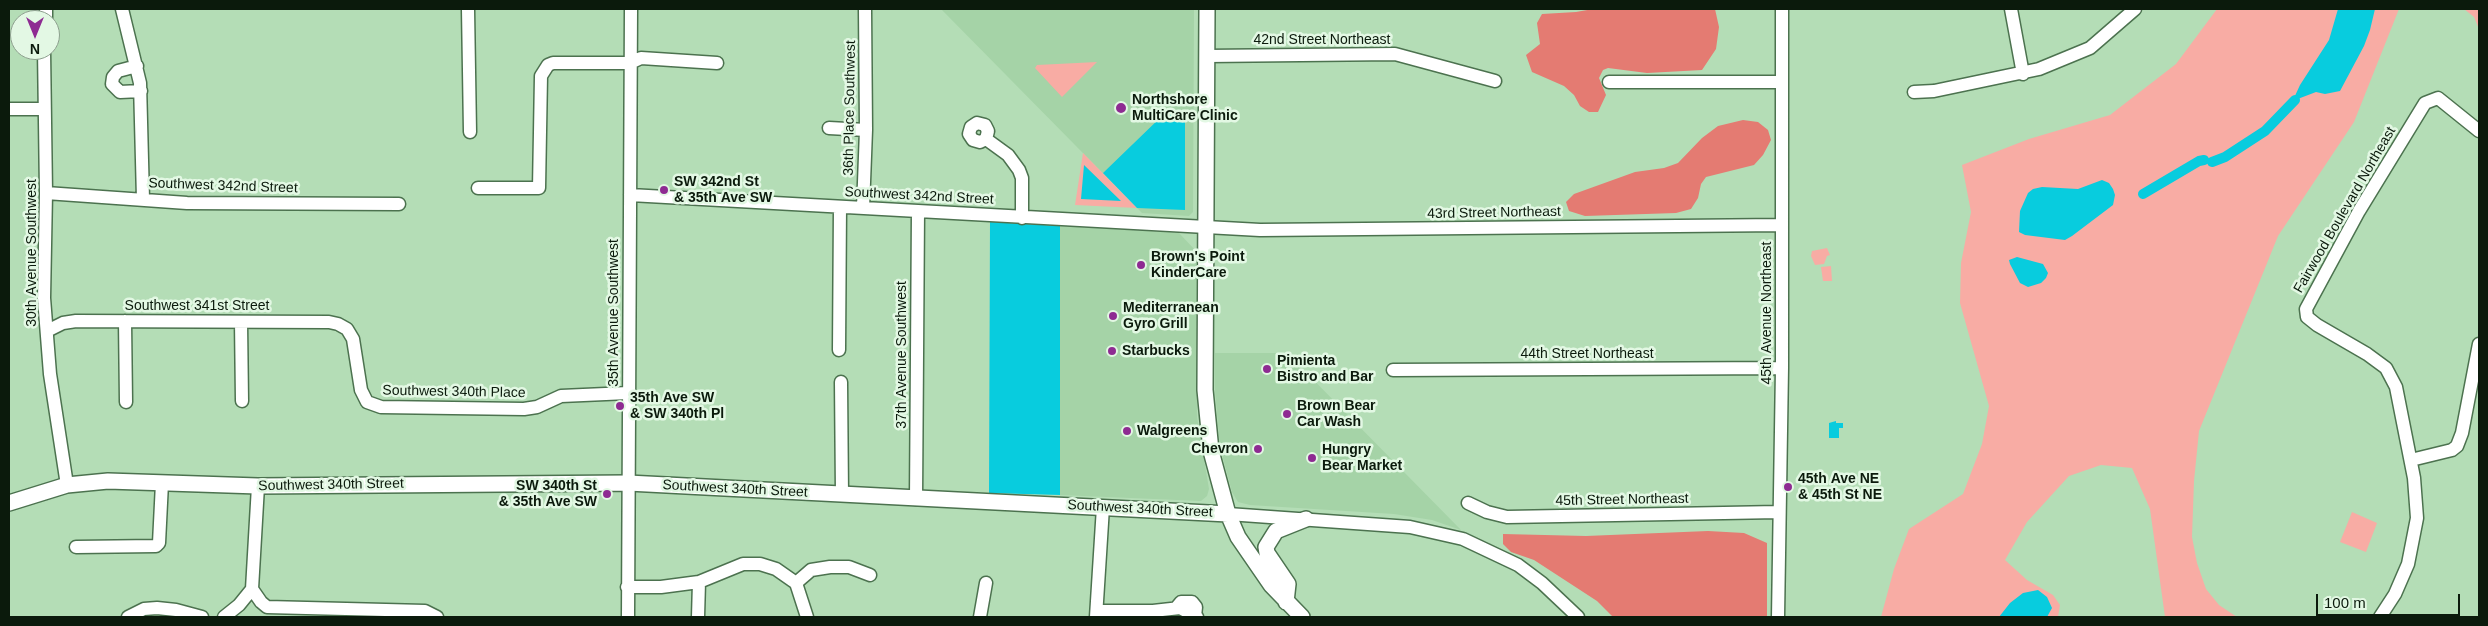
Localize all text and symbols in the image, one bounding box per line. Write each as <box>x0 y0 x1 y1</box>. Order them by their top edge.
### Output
north arrow <box>10 10 60 60</box>
street label: 42nd Street Northeast <box>1254 32 1390 48</box>
street label: 36th Place Southwest <box>840 40 860 176</box>
text: N <box>30 41 40 57</box>
place label: Northshore MultiCare Clinic <box>1132 92 1238 124</box>
marker: Northshore MultiCare Clinic <box>1114 101 1128 115</box>
street label: Fairwood Boulevard Northeast <box>2290 124 2400 296</box>
place label: SW 342nd St & 35th Ave SW <box>674 174 772 206</box>
street label: Southwest 342nd Street <box>148 175 298 197</box>
street label: 30th Avenue Southwest <box>24 179 40 327</box>
marker: SW 342nd St & 35th Ave SW <box>658 184 670 196</box>
street label: Southwest 342nd Street <box>844 184 994 208</box>
street label: 43rd Street Northeast <box>1427 203 1561 223</box>
street label: 35th Avenue Southwest <box>606 239 622 387</box>
street label: 45th Avenue Northeast <box>1759 242 1775 384</box>
place label: Brown's Point KinderCare <box>1151 249 1245 282</box>
marker: Brown's Point KinderCare <box>1135 259 1147 271</box>
street label: 37th Avenue Southwest <box>894 281 910 429</box>
street label: Southwest 341st Street <box>125 298 269 314</box>
place label: Mediterranean Gyro Grill <box>1123 300 1219 332</box>
marker: Mediterranean Gyro Grill <box>1107 310 1119 322</box>
place label: Starbucks <box>1122 343 1190 359</box>
marker: Starbucks <box>1106 345 1118 357</box>
street label: 44th Street Northeast <box>1520 346 1654 362</box>
place label: Pimienta Bistro and Bar <box>1277 353 1373 386</box>
marker: Pimienta Bistro and Bar <box>1261 363 1273 375</box>
street label: Southwest 340th Place <box>382 382 526 402</box>
place label: 35th Ave SW & SW 340th Pl <box>630 390 724 422</box>
place label: Brown Bear Car Wash <box>1297 398 1376 431</box>
marker: 35th Ave SW & SW 340th Pl <box>614 400 626 412</box>
marker: Brown Bear Car Wash <box>1281 408 1293 420</box>
place label: Walgreens <box>1137 423 1207 439</box>
marker: Walgreens <box>1121 425 1133 437</box>
place label: Chevron <box>1191 441 1248 457</box>
place label: Hungry Bear Market <box>1322 442 1402 474</box>
marker: Chevron <box>1252 443 1264 455</box>
marker: Hungry Bear Market <box>1306 452 1318 464</box>
place label: 45th Ave NE & 45th St NE <box>1798 471 1882 504</box>
street label: Southwest 340th Street <box>258 475 404 495</box>
street label: Southwest 340th Street <box>662 477 808 501</box>
place label: SW 340th St & 35th Ave SW <box>499 478 597 511</box>
marker: 45th Ave NE & 45th St NE <box>1782 481 1794 493</box>
marker: SW 340th St & 35th Ave SW <box>601 488 613 500</box>
street label: 45th Street Northeast <box>1555 490 1689 510</box>
street label: Southwest 340th Street <box>1067 497 1213 521</box>
scale bar <box>2318 584 2462 616</box>
text: 100 m <box>2324 594 2366 611</box>

